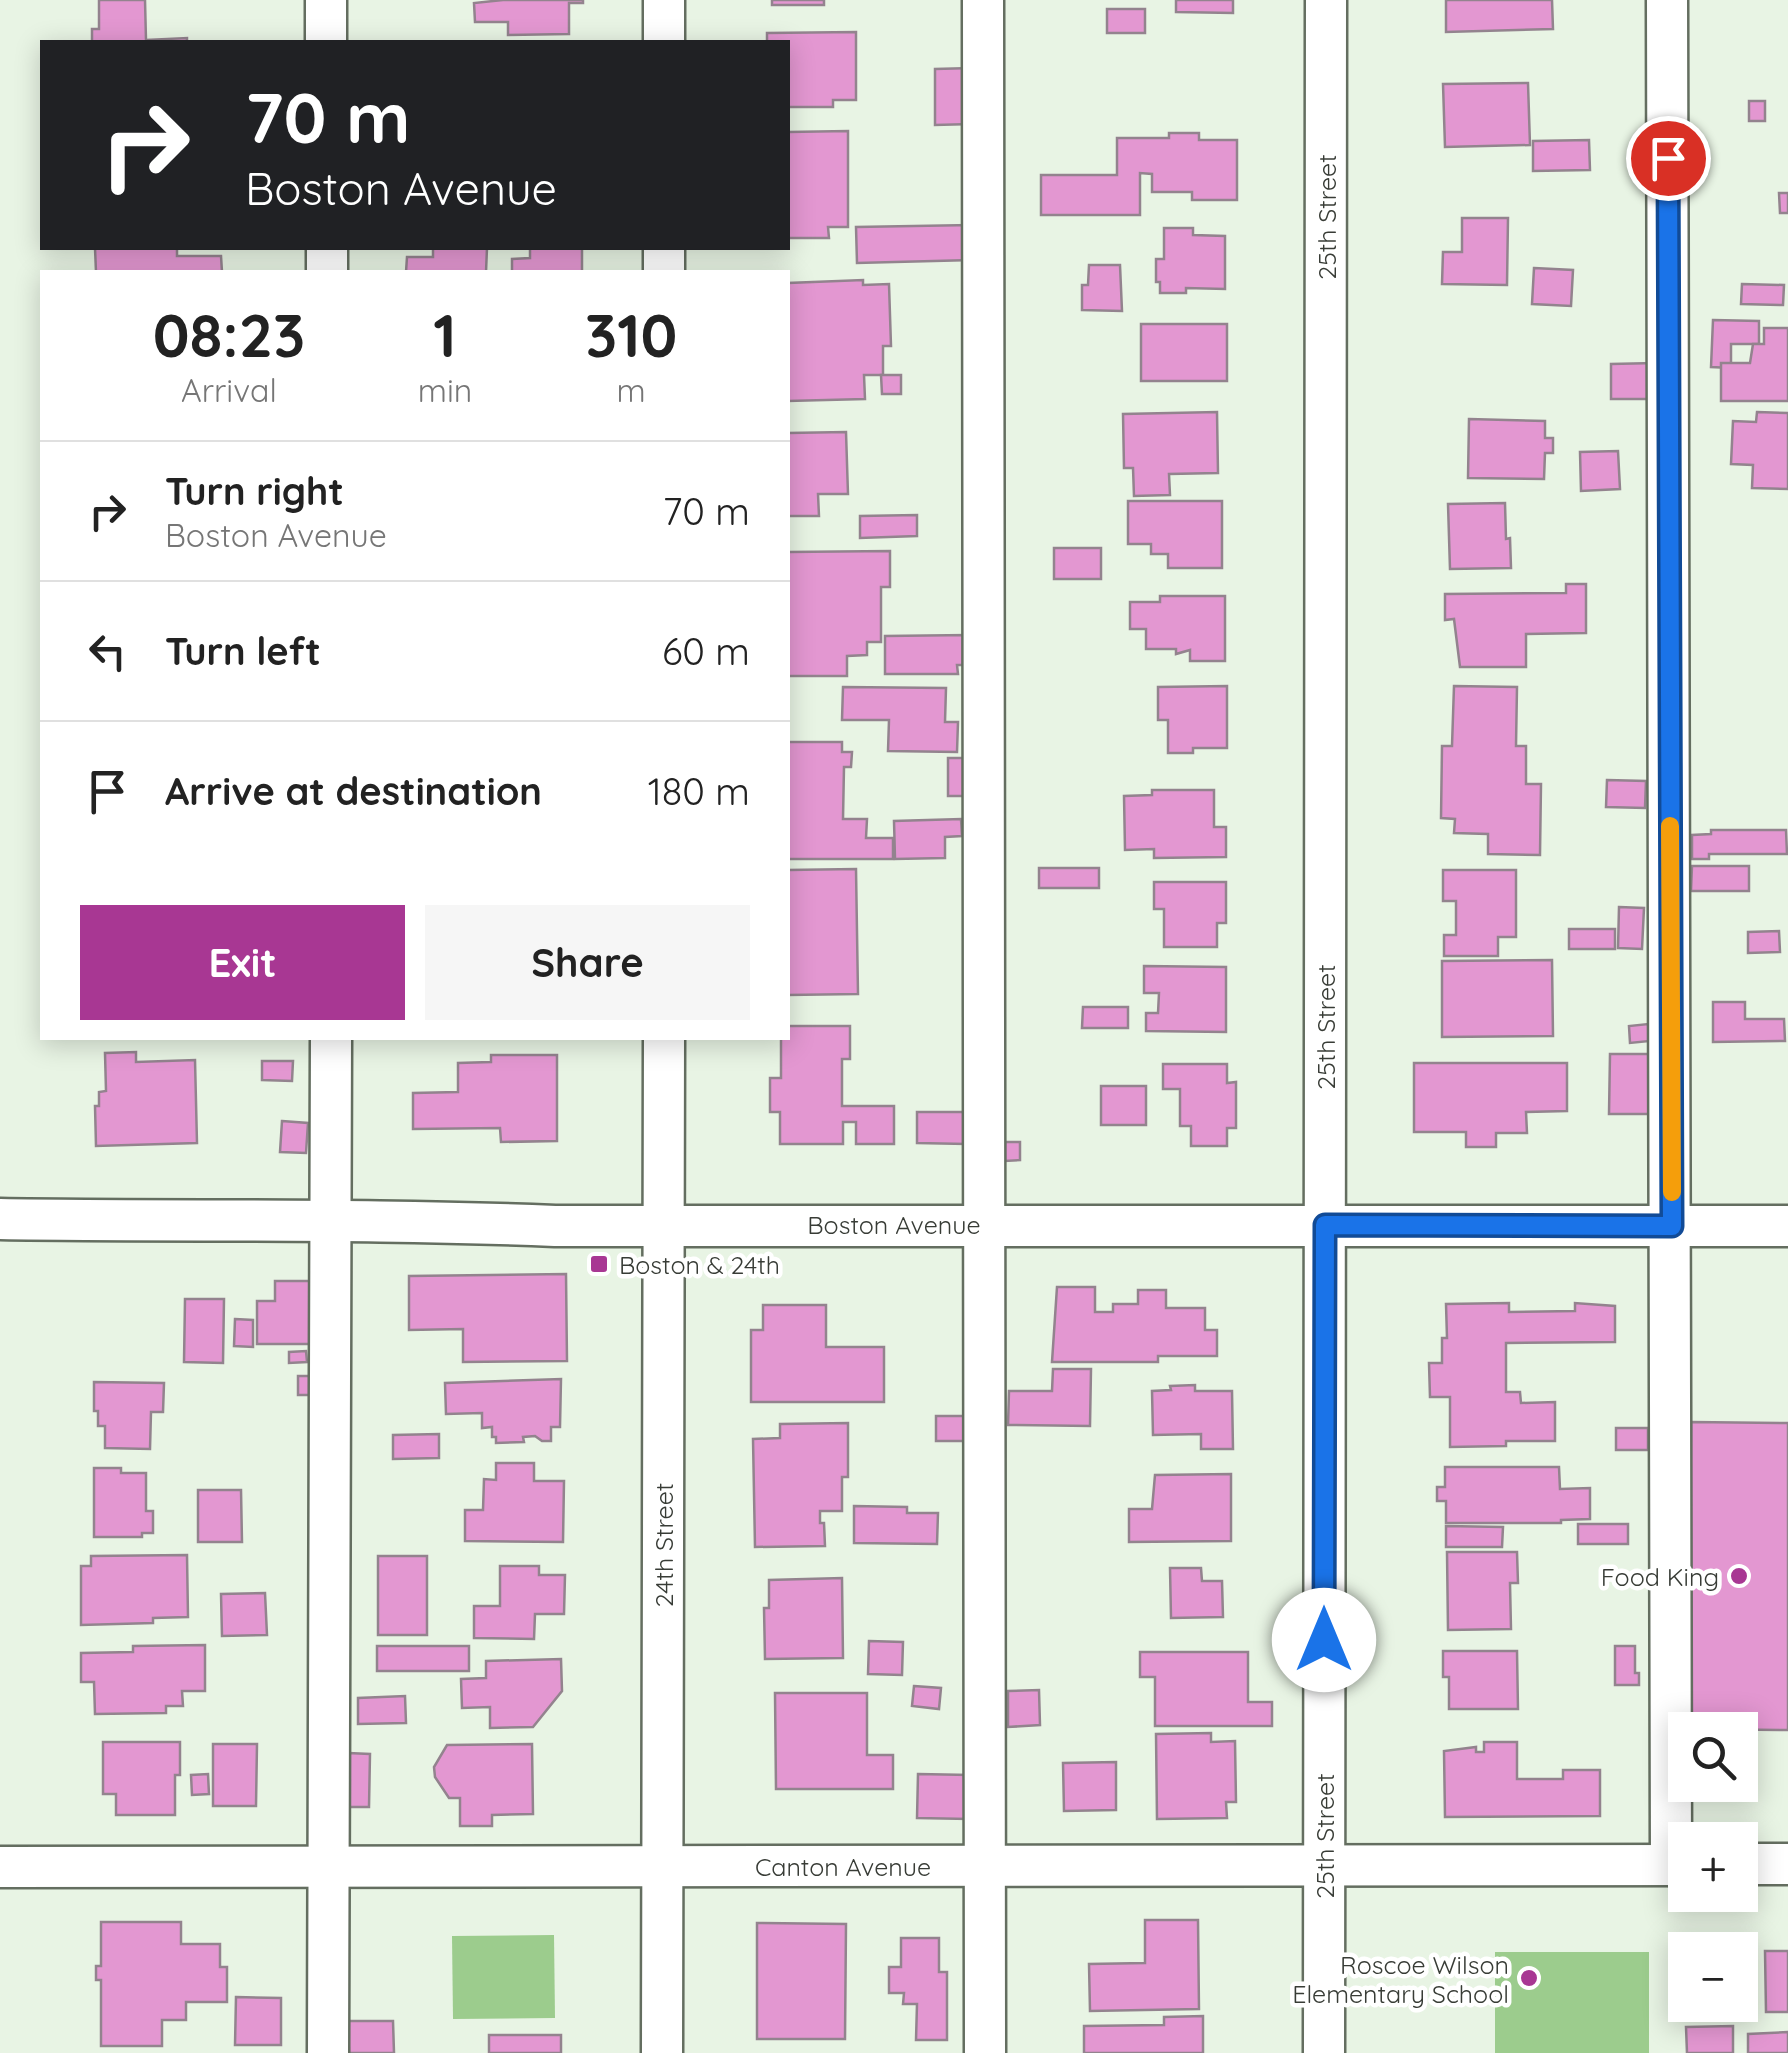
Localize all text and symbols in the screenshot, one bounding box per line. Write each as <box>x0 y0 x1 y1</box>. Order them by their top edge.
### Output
text: 70 m <box>245 73 411 161</box>
icon: right <box>80 80 210 210</box>
pin <box>1626 116 1711 201</box>
icon: arrive <box>1641 131 1696 186</box>
street label: 25th Street <box>1311 154 1342 280</box>
text: Boston Avenue <box>245 160 557 216</box>
text: 08:23 <box>153 297 305 372</box>
text: 1 <box>433 297 457 372</box>
text: 310 <box>585 297 677 372</box>
text: Arrival <box>181 370 277 410</box>
text: min <box>418 370 472 410</box>
text: m <box>617 370 646 410</box>
text: Turn right <box>165 467 344 515</box>
icon: right <box>80 484 135 539</box>
text: 70 m <box>663 487 750 535</box>
text: Boston Avenue <box>165 515 387 555</box>
icon: left <box>80 624 135 679</box>
text: Turn left <box>165 627 321 675</box>
text: 60 m <box>662 627 750 675</box>
icon: arrive <box>80 764 135 819</box>
text: Arrive at destination <box>165 767 542 815</box>
text: 180 m <box>648 767 750 815</box>
button: Exit <box>80 905 405 1020</box>
button: Share <box>425 905 750 1020</box>
street label: 25th Street <box>1310 964 1341 1090</box>
street label: Boston Avenue <box>807 1209 981 1240</box>
place label: Boston & 24th <box>619 1249 780 1280</box>
marker: Boston & 24th <box>588 1253 610 1275</box>
street label: 24th Street <box>648 1483 679 1607</box>
place label: Food King <box>1601 1561 1719 1592</box>
marker: Food King <box>1728 1565 1750 1587</box>
position arrow <box>1272 1588 1376 1692</box>
map controls <box>1668 1712 1758 2022</box>
button: search <box>1668 1712 1758 1802</box>
street label: 25th Street <box>1309 1773 1340 1899</box>
button: + <box>1668 1822 1758 1912</box>
street label: Canton Avenue <box>755 1851 931 1882</box>
button: − <box>1668 1932 1758 2022</box>
place label: Roscoe Wilson Elementary School <box>1292 1949 1509 2009</box>
marker: Roscoe Wilson Elementary School <box>1518 1967 1540 1989</box>

